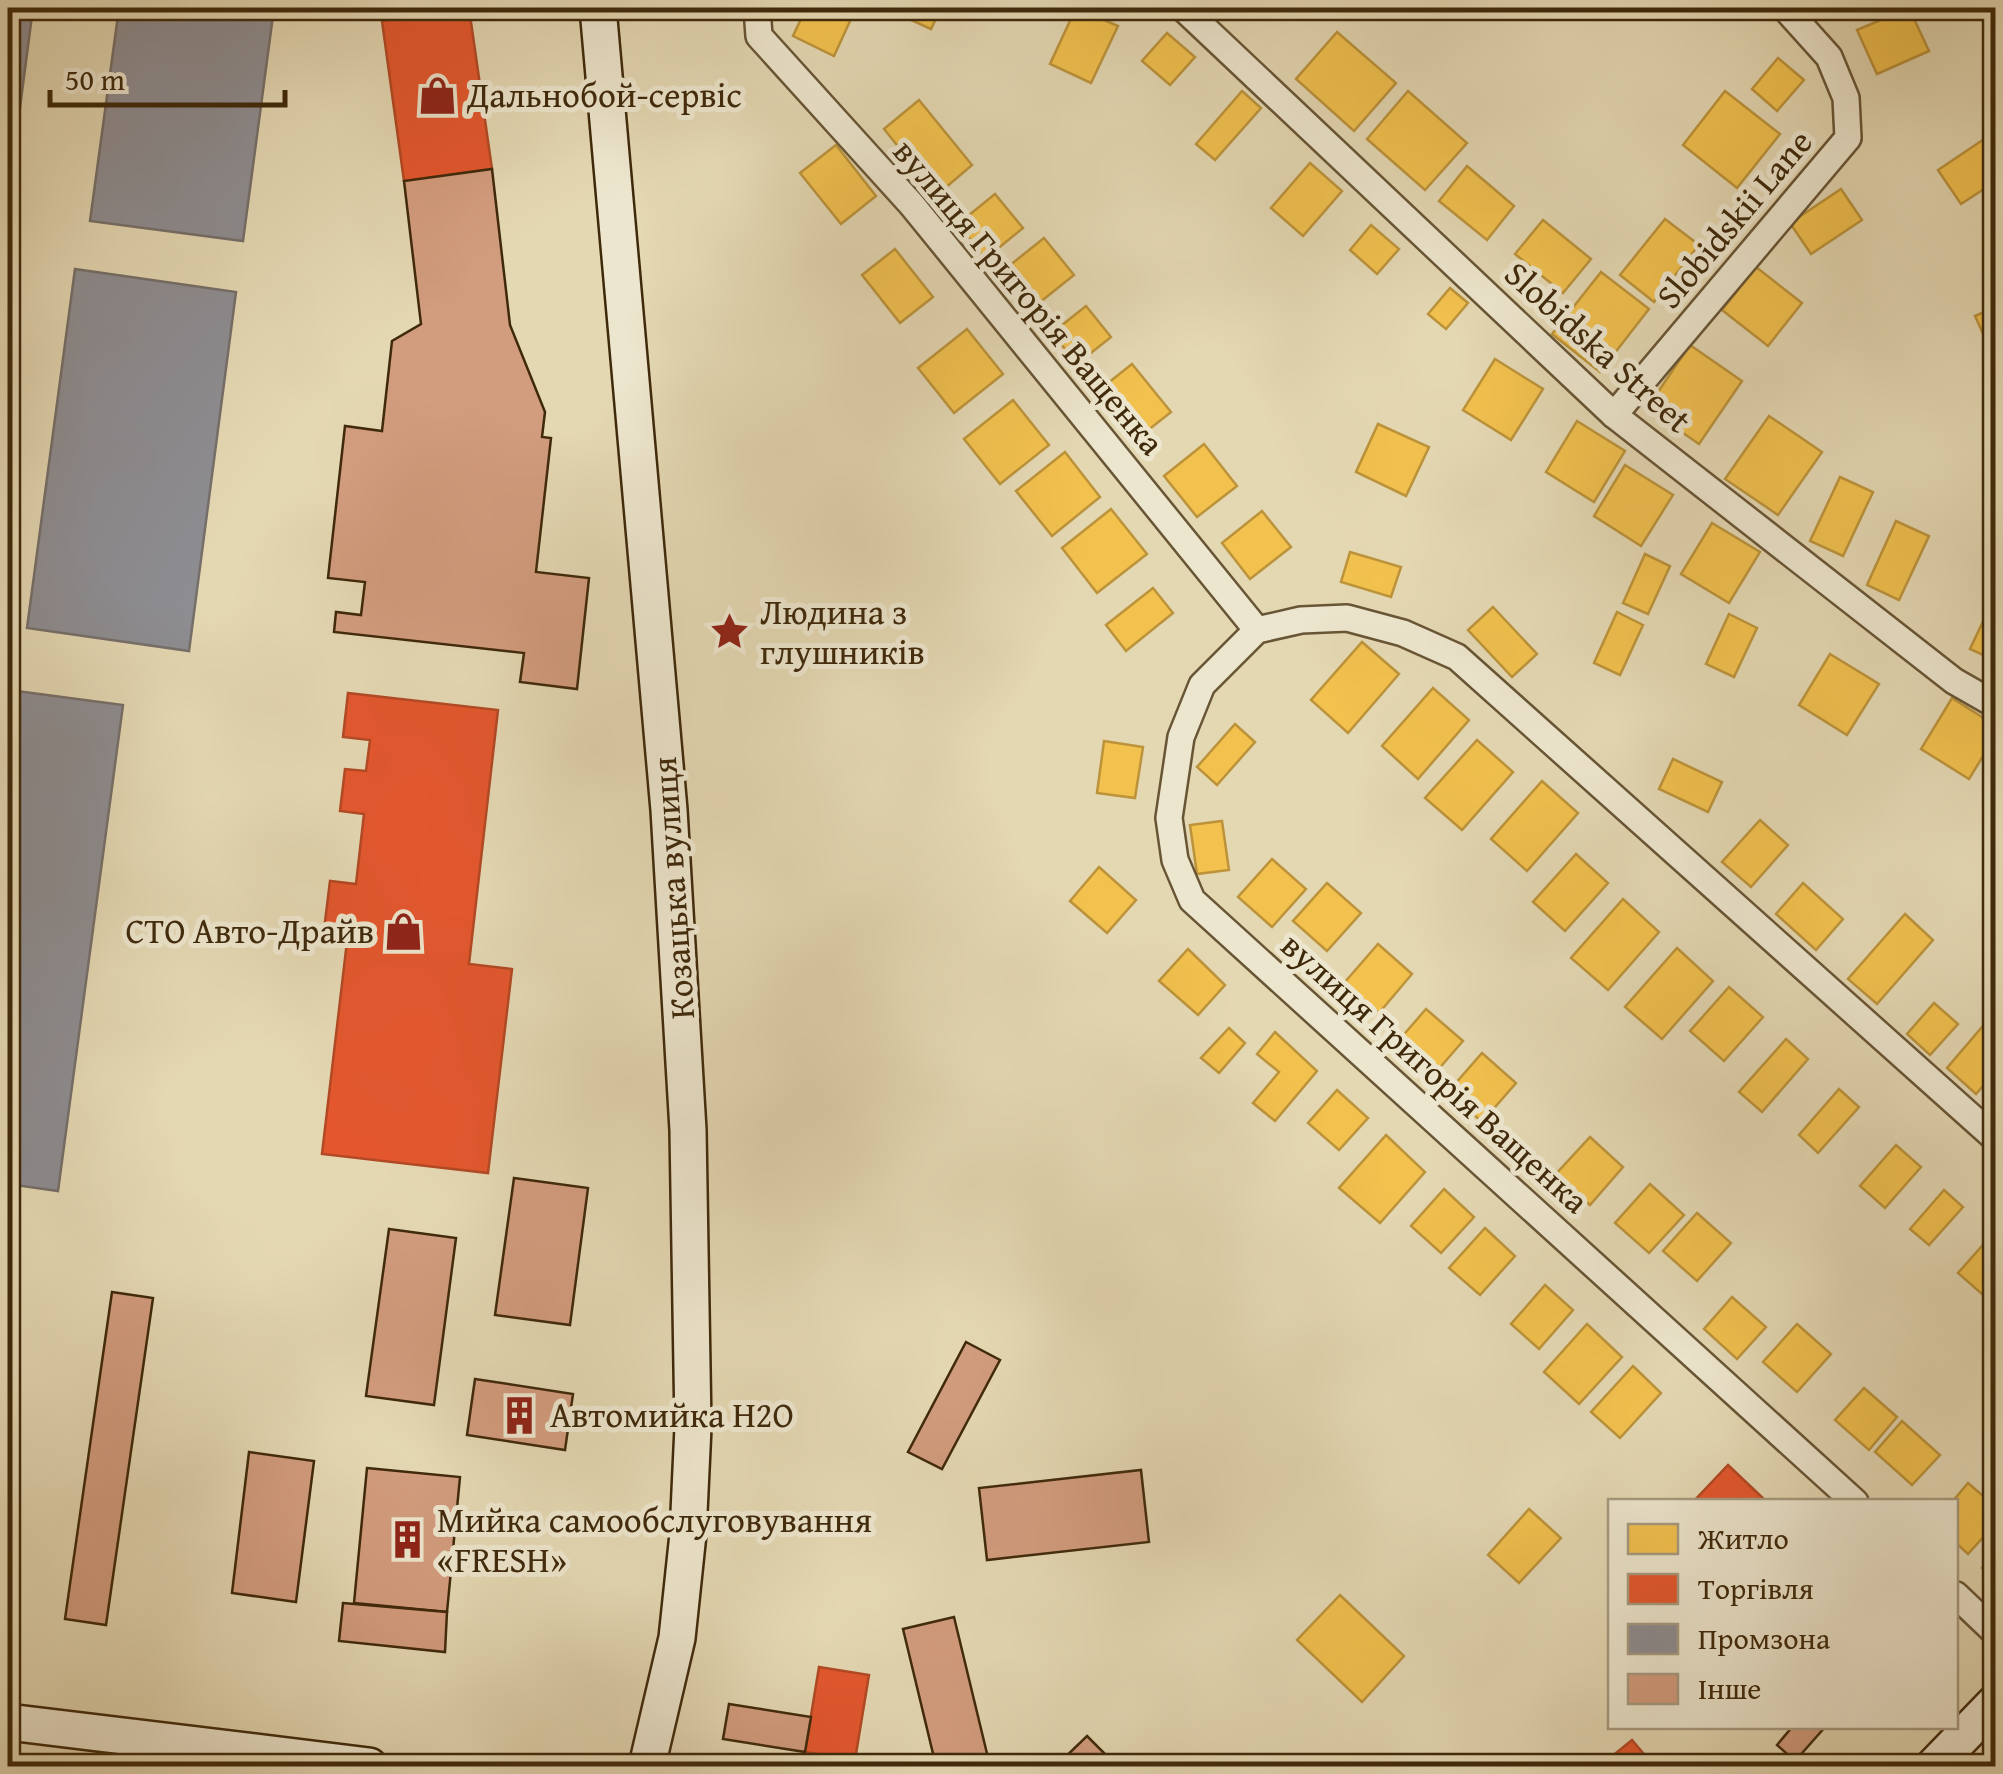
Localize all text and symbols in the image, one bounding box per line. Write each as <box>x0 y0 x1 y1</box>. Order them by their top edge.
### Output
scale bar <box>50 45 285 107</box>
text: 50 m <box>65 57 125 101</box>
place label: Дальнобой-сервіс <box>466 69 742 120</box>
shop icon: Дальнобой-сервіс <box>416 74 458 116</box>
street label: Slobidskii Lane <box>1643 118 1824 319</box>
street label: вулиця Григорія Ващенка <box>882 127 1177 466</box>
street label: Slobidska Street <box>1494 249 1703 444</box>
place label: Людина з глушників <box>760 586 925 677</box>
place icon: Людина з глушників <box>709 611 751 653</box>
street label: Козацька вулиця <box>638 755 707 1021</box>
place label: СТО Авто-Драйв <box>126 905 374 956</box>
shop icon: СТО Авто-Драйв <box>383 910 425 952</box>
street label: вулиця Григорія Ващенка <box>1270 920 1601 1225</box>
place label: Автомийка H2O <box>550 1389 794 1440</box>
building icon: Автомийка H2O <box>499 1394 541 1436</box>
place label: Мийка самообслуговування «FRESH» <box>437 1494 872 1585</box>
legend <box>1608 1499 1958 1729</box>
text: Житло <box>1697 1516 1789 1560</box>
building icon: Мийка самообслуговування «FRESH» <box>386 1519 428 1561</box>
text: Торгівля <box>1698 1566 1814 1610</box>
text: Промзона <box>1698 1616 1831 1660</box>
text: Інше <box>1698 1666 1761 1710</box>

